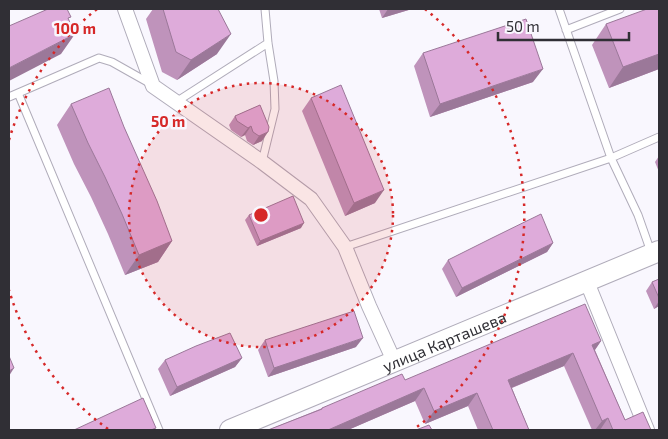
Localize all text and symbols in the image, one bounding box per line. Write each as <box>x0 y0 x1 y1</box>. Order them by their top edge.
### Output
scale bar <box>498 10 629 42</box>
text: 50 m <box>506 17 540 35</box>
text: 100 m <box>54 19 96 37</box>
text: 50 m <box>151 112 185 130</box>
centre of rings <box>252 206 270 224</box>
street label: улица Карташева <box>380 306 509 376</box>

